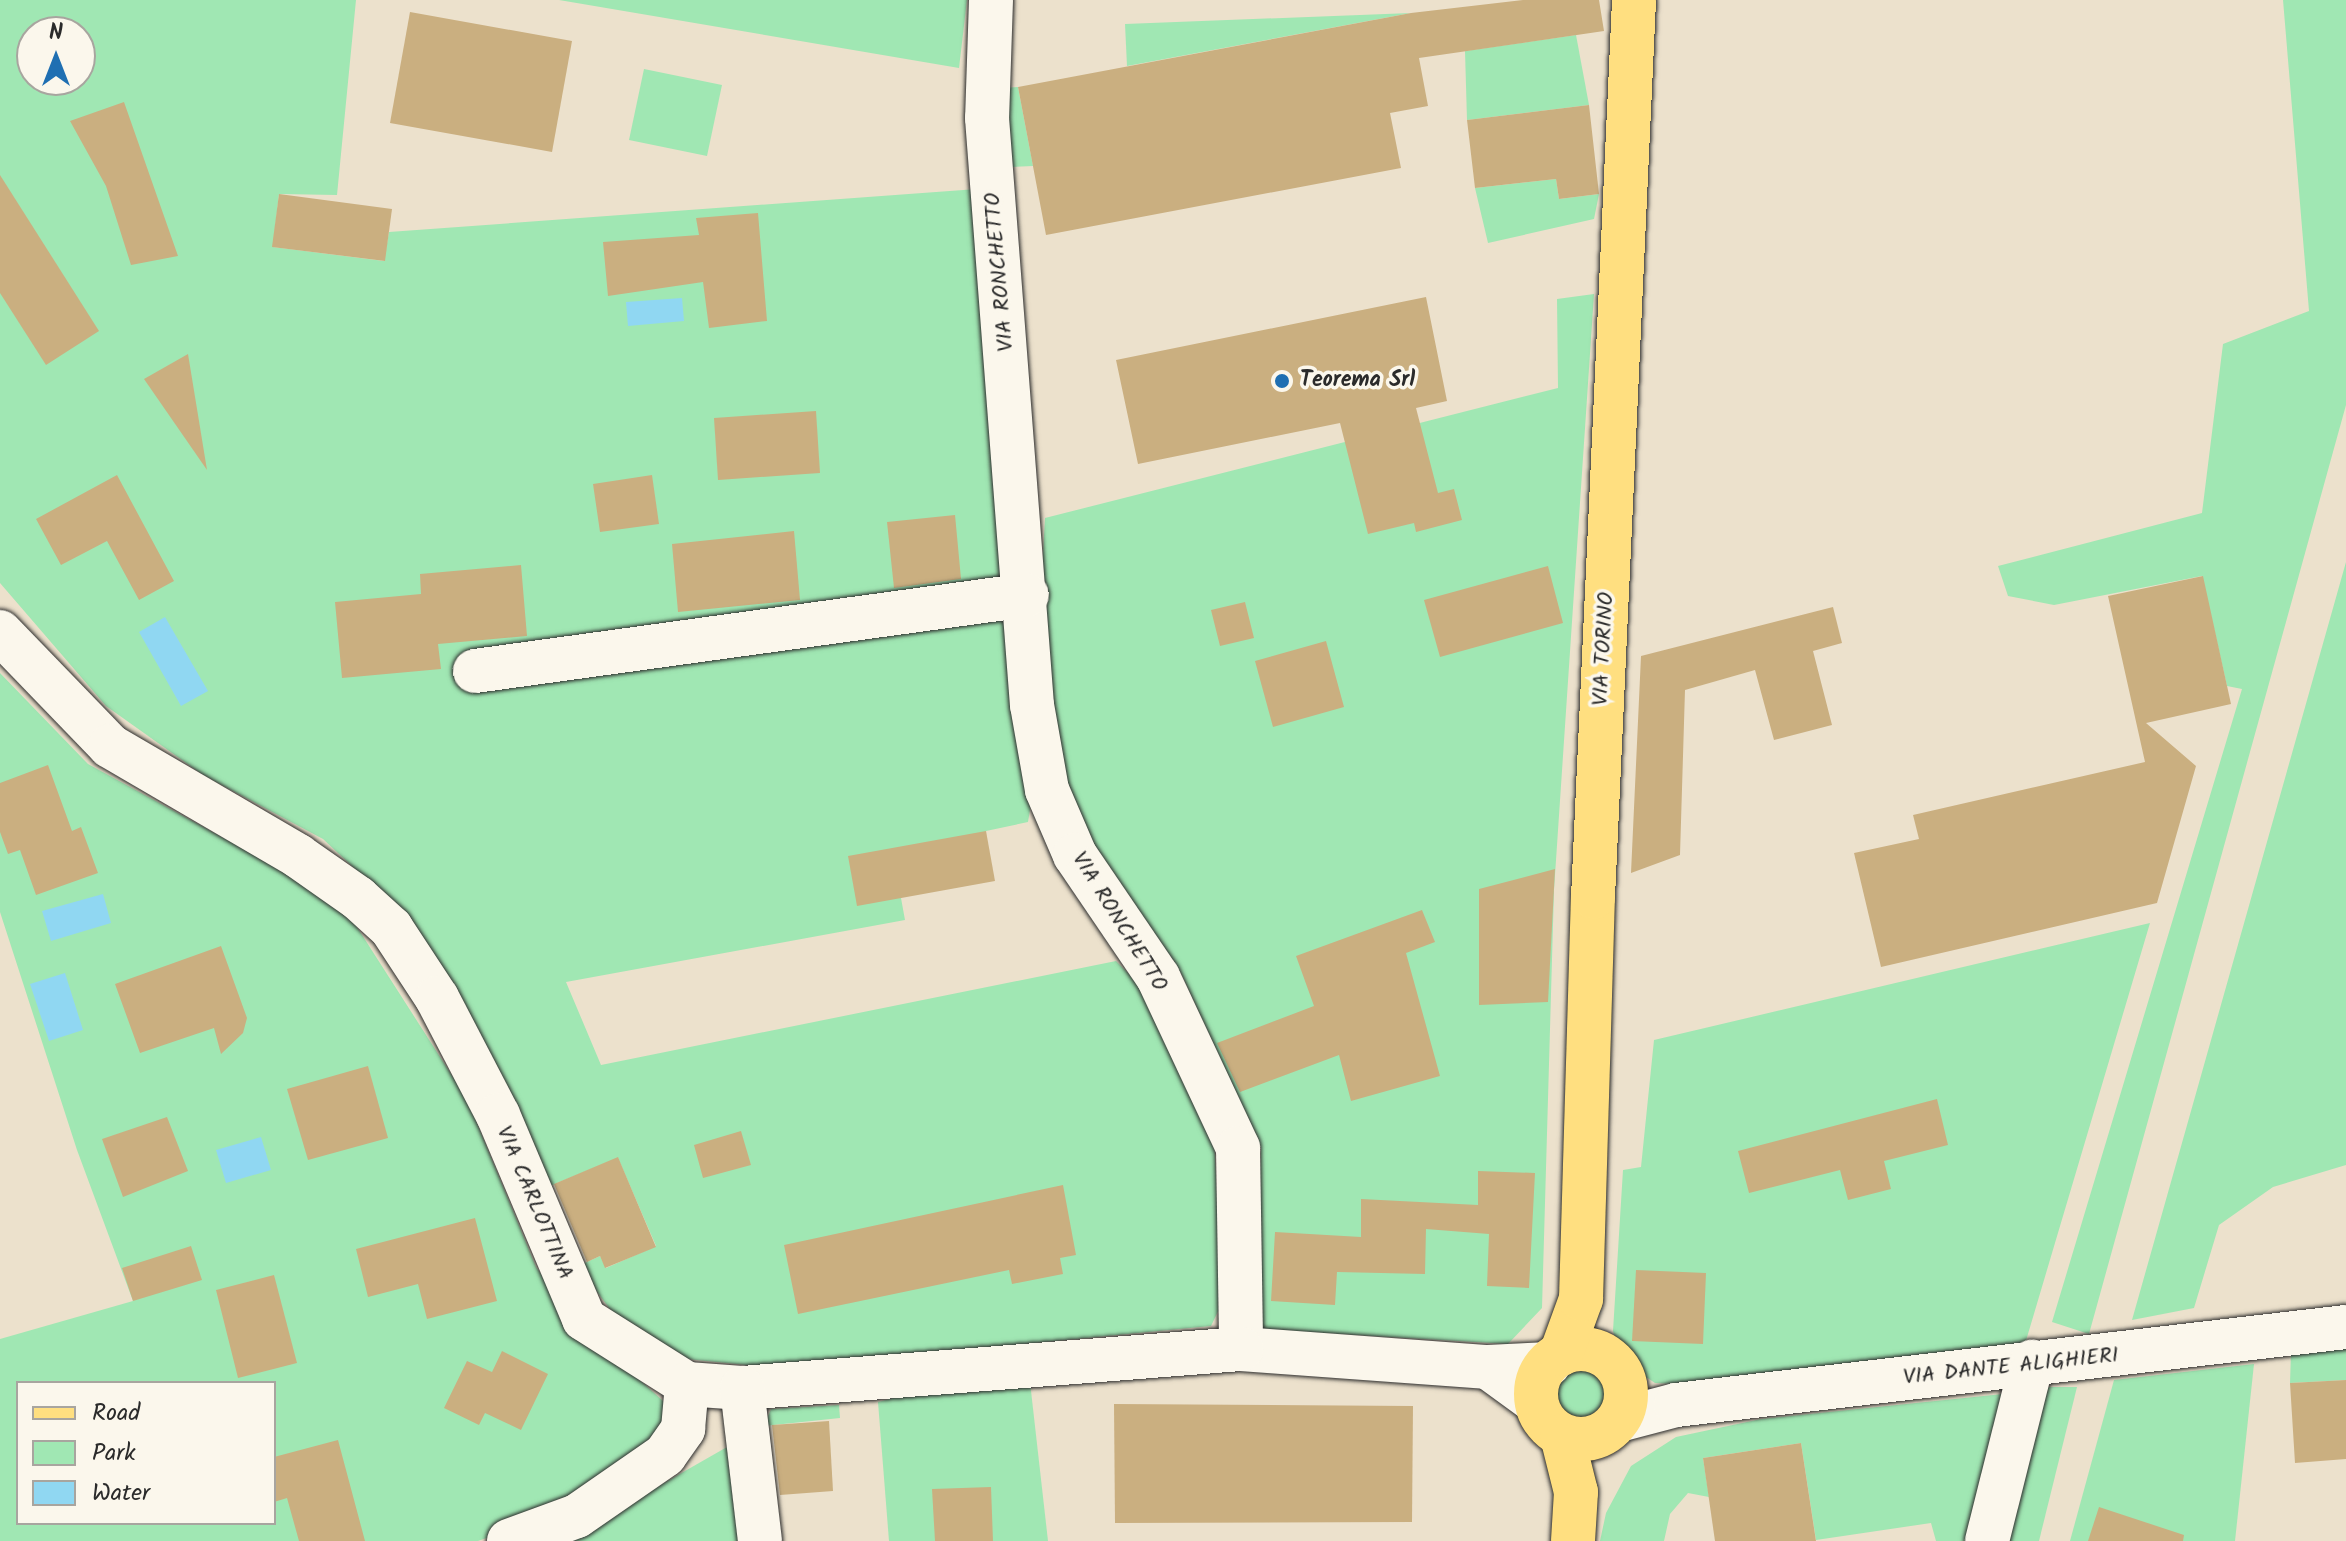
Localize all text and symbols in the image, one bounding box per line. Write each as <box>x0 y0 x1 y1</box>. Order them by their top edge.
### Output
north arrow <box>16 16 96 96</box>
text: N <box>49 16 63 51</box>
street label: VIA RONCHETTO <box>980 191 1020 353</box>
place label: Teorema Srl <box>1300 368 1415 394</box>
marker: Teorema Srl <box>1271 370 1293 392</box>
street label: VIA TORINO <box>1588 591 1620 707</box>
street label: VIA RONCHETTO <box>1065 847 1173 997</box>
street label: VIA CARLOTTINA <box>490 1122 578 1284</box>
street label: VIA DANTE ALIGHIERI <box>1902 1343 2120 1391</box>
legend <box>16 1381 276 1525</box>
text: Road <box>92 1394 140 1433</box>
text: Park <box>92 1434 136 1473</box>
text: Water <box>92 1474 150 1513</box>

